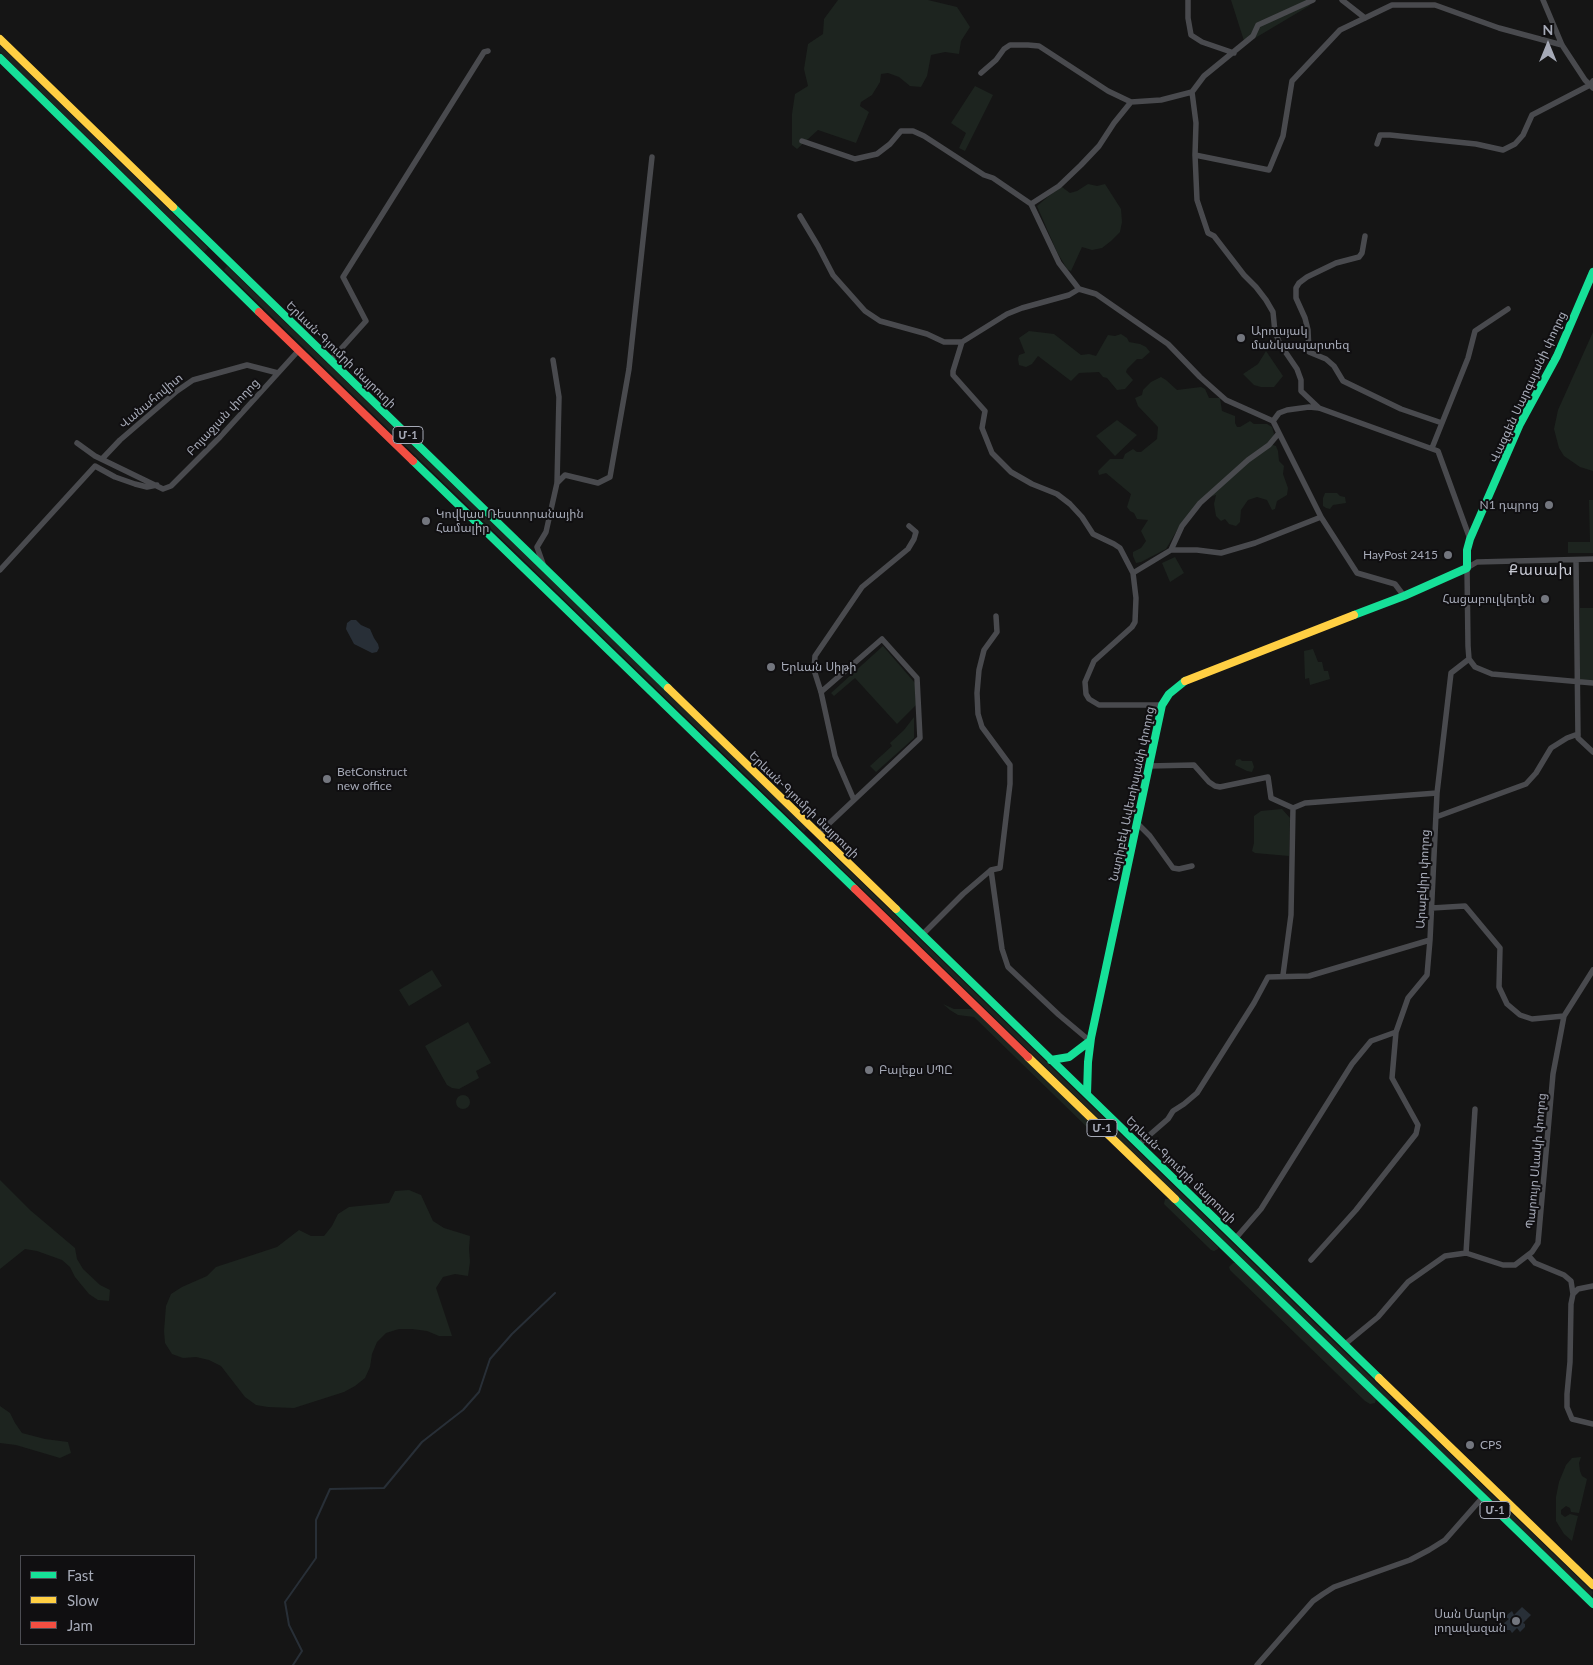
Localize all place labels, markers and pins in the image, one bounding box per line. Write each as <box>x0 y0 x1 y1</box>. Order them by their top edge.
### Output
place label: Արուսյակ մանկապարտեզ <box>1251 324 1349 352</box>
marker: Արուսյակ մանկապարտեզ <box>1235 332 1247 344</box>
place label: N1 դպրոց <box>1480 498 1539 512</box>
marker: N1 դպրոց <box>1543 499 1555 511</box>
place label: Կովկաս Ռեստորանային Համալիր <box>436 507 584 535</box>
marker: Կովկաս Ռեստորանային Համալիր <box>420 515 432 527</box>
place label: HayPost 2415 <box>1363 548 1438 562</box>
marker: HayPost 2415 <box>1442 549 1454 561</box>
place label: Հացաբուլկեղեն <box>1442 592 1535 606</box>
marker: Հացաբուլկեղեն <box>1539 593 1551 605</box>
place label: Երևան Սիթի <box>781 660 856 674</box>
marker: Երևան Սիթի <box>765 661 777 673</box>
place label: BetConstruct new office <box>337 765 407 793</box>
marker: BetConstruct new office <box>321 773 333 785</box>
place label: Բալեքս ՍՊԸ <box>879 1063 953 1077</box>
marker: Բալեքս ՍՊԸ <box>863 1064 875 1076</box>
place label: CPS <box>1480 1438 1502 1452</box>
marker: CPS <box>1464 1439 1476 1451</box>
place label: Սան Մարկո լողավազան <box>1434 1607 1506 1635</box>
marker: Սան Մարկո լողավազան <box>1510 1615 1522 1627</box>

